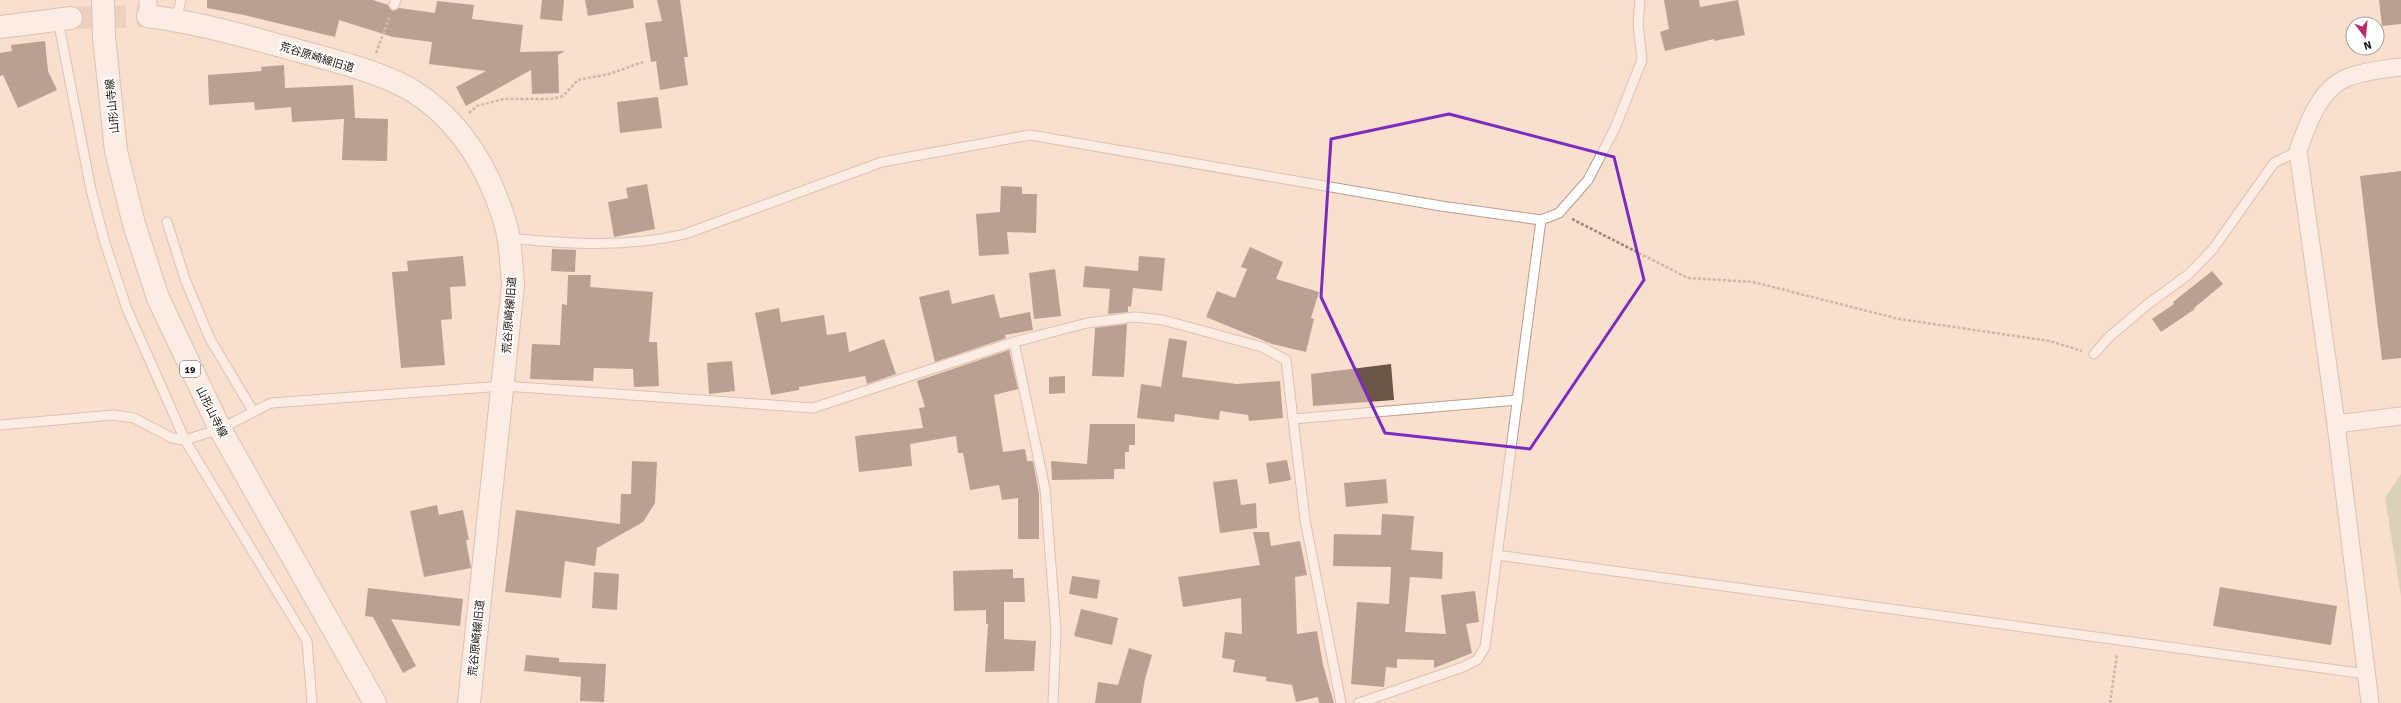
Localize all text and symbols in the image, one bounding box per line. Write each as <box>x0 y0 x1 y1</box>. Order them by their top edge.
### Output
north arrow <box>2345 16 2385 56</box>
text: N <box>2362 38 2373 52</box>
street label: 荒谷原崎線旧道 <box>278 40 356 75</box>
street label: 山形山寺線 <box>103 78 122 134</box>
street label: 荒谷原崎線旧道 <box>500 276 519 354</box>
road number: 19 <box>180 361 200 377</box>
street label: 山形山寺線 <box>193 385 230 440</box>
street label: 荒谷原崎線旧道 <box>466 599 487 677</box>

